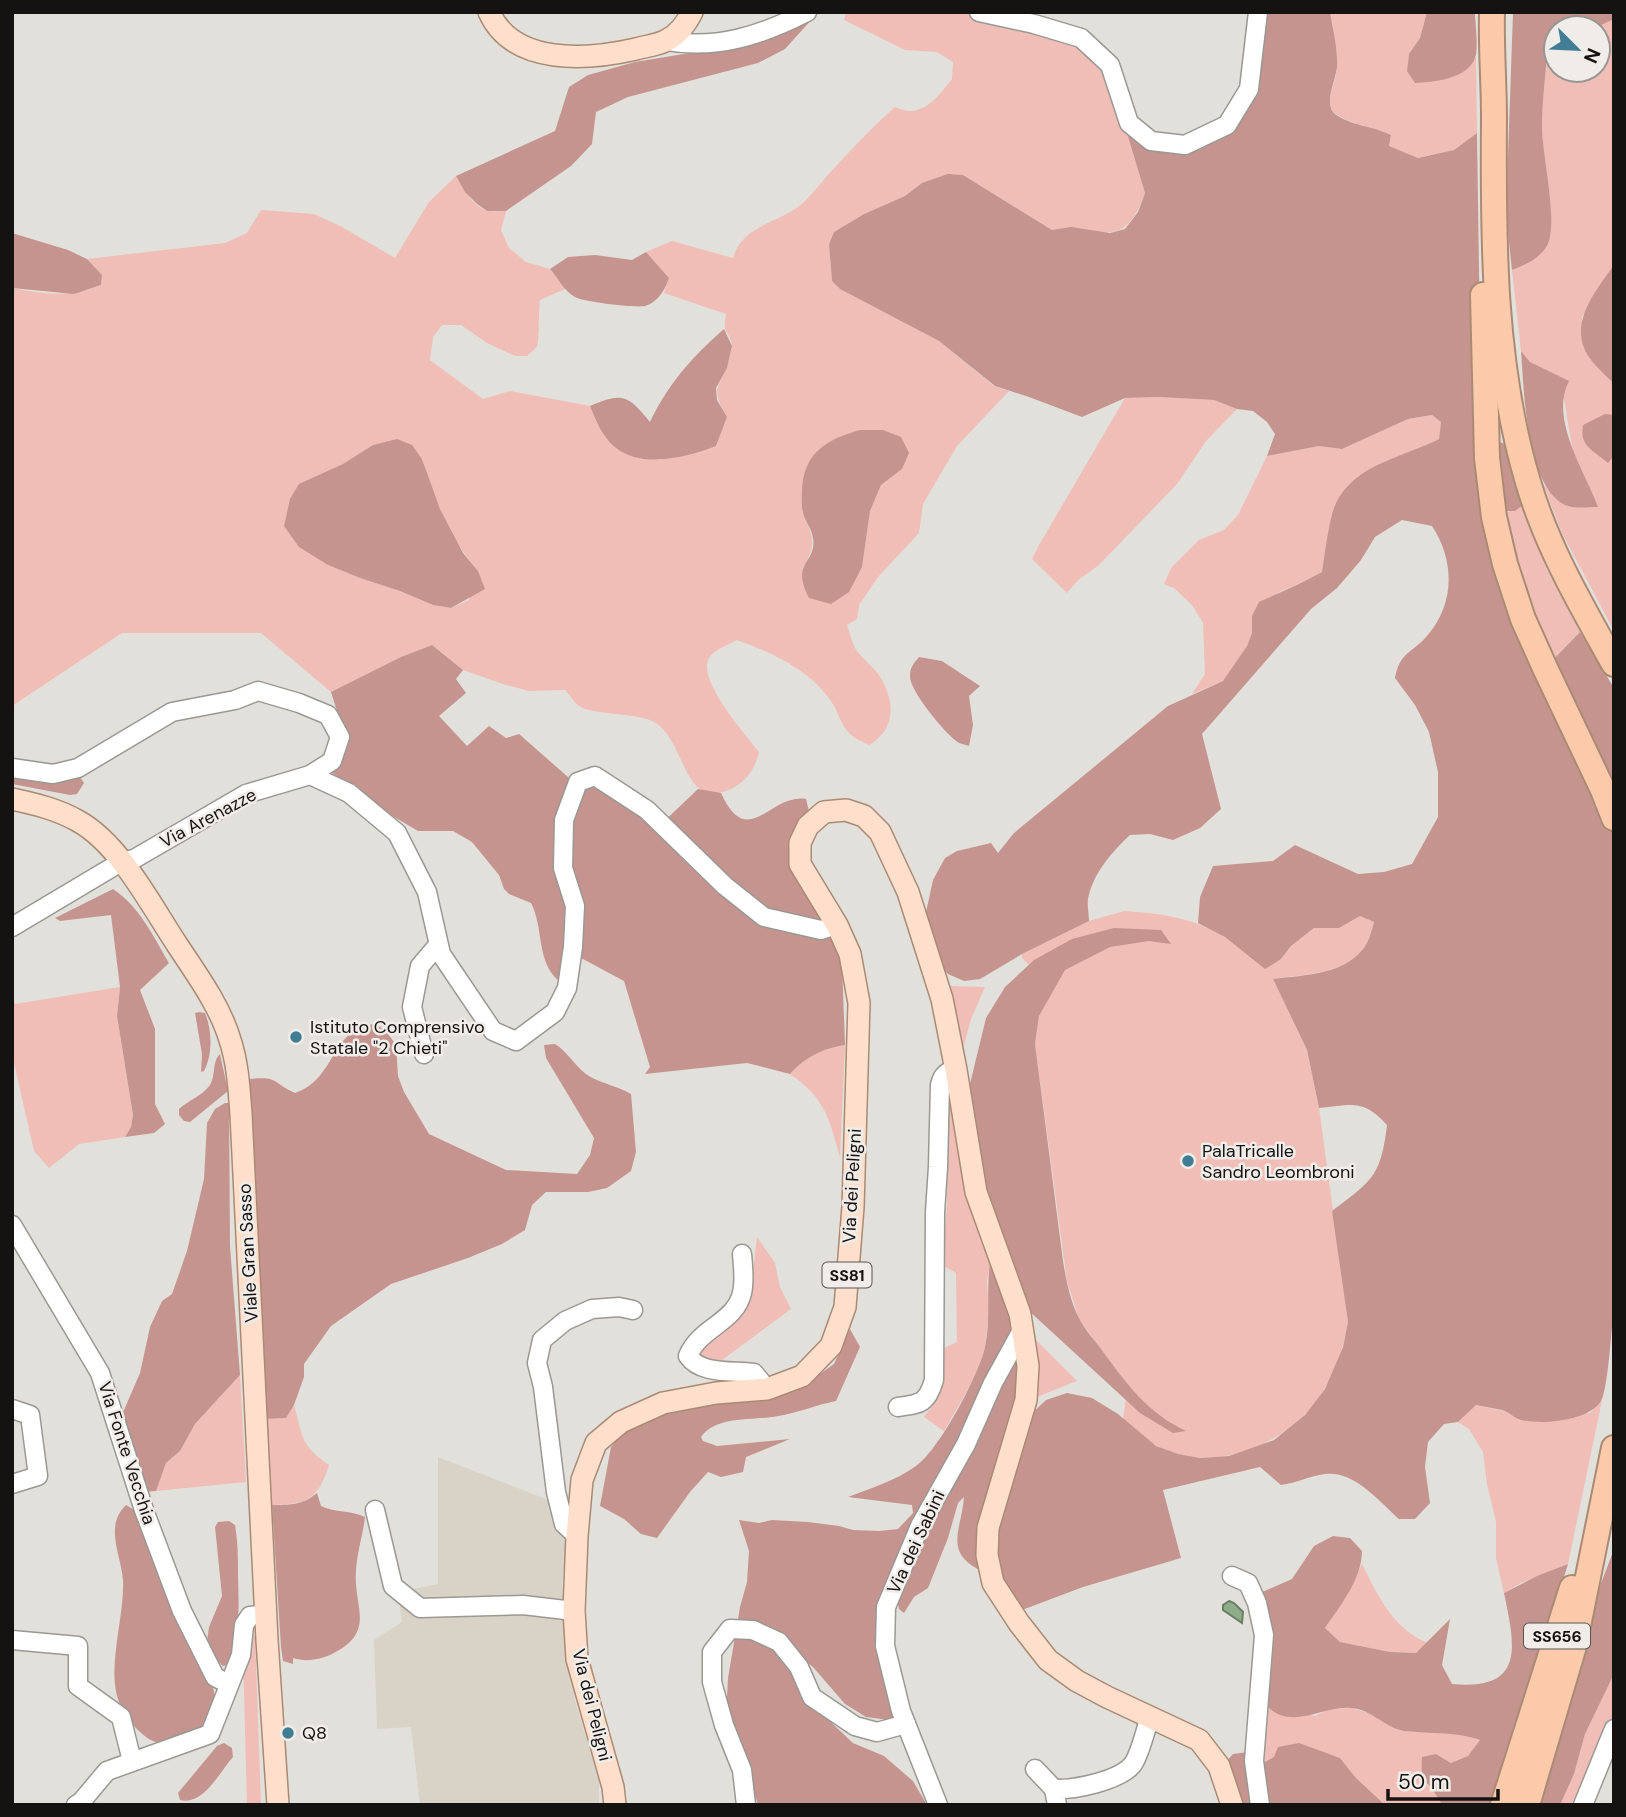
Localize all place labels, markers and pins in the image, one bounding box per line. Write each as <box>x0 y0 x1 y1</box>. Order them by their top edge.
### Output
place label: Istituto Comprensivo Statale "2 Chieti" <box>310 1015 485 1060</box>
marker: Istituto Comprensivo Statale "2 Chieti" <box>288 1029 304 1045</box>
place label: PalaTricalle Sandro Leombroni <box>1202 1139 1355 1184</box>
marker: PalaTricalle Sandro Leombroni <box>1180 1153 1196 1169</box>
place label: Q8 <box>302 1721 327 1745</box>
marker: Q8 <box>280 1725 296 1741</box>

